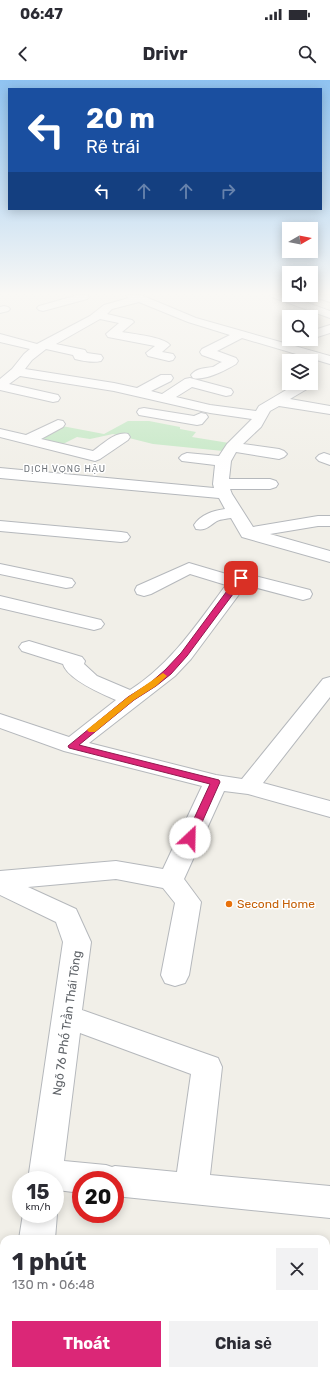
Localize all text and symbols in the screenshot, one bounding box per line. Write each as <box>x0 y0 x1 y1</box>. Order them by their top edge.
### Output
text: 06:47 <box>20 5 63 23</box>
icon: back <box>12 43 34 65</box>
text: Drivr <box>142 43 188 65</box>
icon: search <box>296 43 318 65</box>
text: 20 m <box>86 102 155 135</box>
icon: left <box>20 104 72 156</box>
text: Rẽ trái <box>86 136 140 158</box>
icon: left <box>91 180 113 202</box>
icon: ahead <box>133 180 155 202</box>
icon: ahead <box>175 180 197 202</box>
icon: right <box>217 180 239 202</box>
north arrow <box>282 222 318 258</box>
map controls <box>282 222 318 390</box>
button: sound <box>282 266 318 302</box>
button: search <box>282 310 318 346</box>
button: layers <box>282 354 318 390</box>
district label: DỊCH VỌNG HẬU <box>24 464 106 474</box>
pin <box>224 561 258 595</box>
icon: arrive <box>230 567 252 589</box>
position arrow <box>169 817 211 859</box>
place label: Second Home <box>237 897 315 911</box>
marker: Second Home <box>224 899 234 909</box>
street label: Ngõ 76 Phố Trần Thái Tông <box>49 950 84 1096</box>
speed limit sign: 20 <box>72 1171 124 1223</box>
text: 15 <box>27 1180 49 1204</box>
text: km/h <box>26 1201 50 1213</box>
text: 1 phút <box>12 1248 86 1276</box>
button: close <box>276 1248 318 1290</box>
text: 130 m · 06:48 <box>12 1277 95 1292</box>
button: Thoát <box>12 1321 161 1367</box>
button: Chia sẻ <box>169 1321 318 1367</box>

